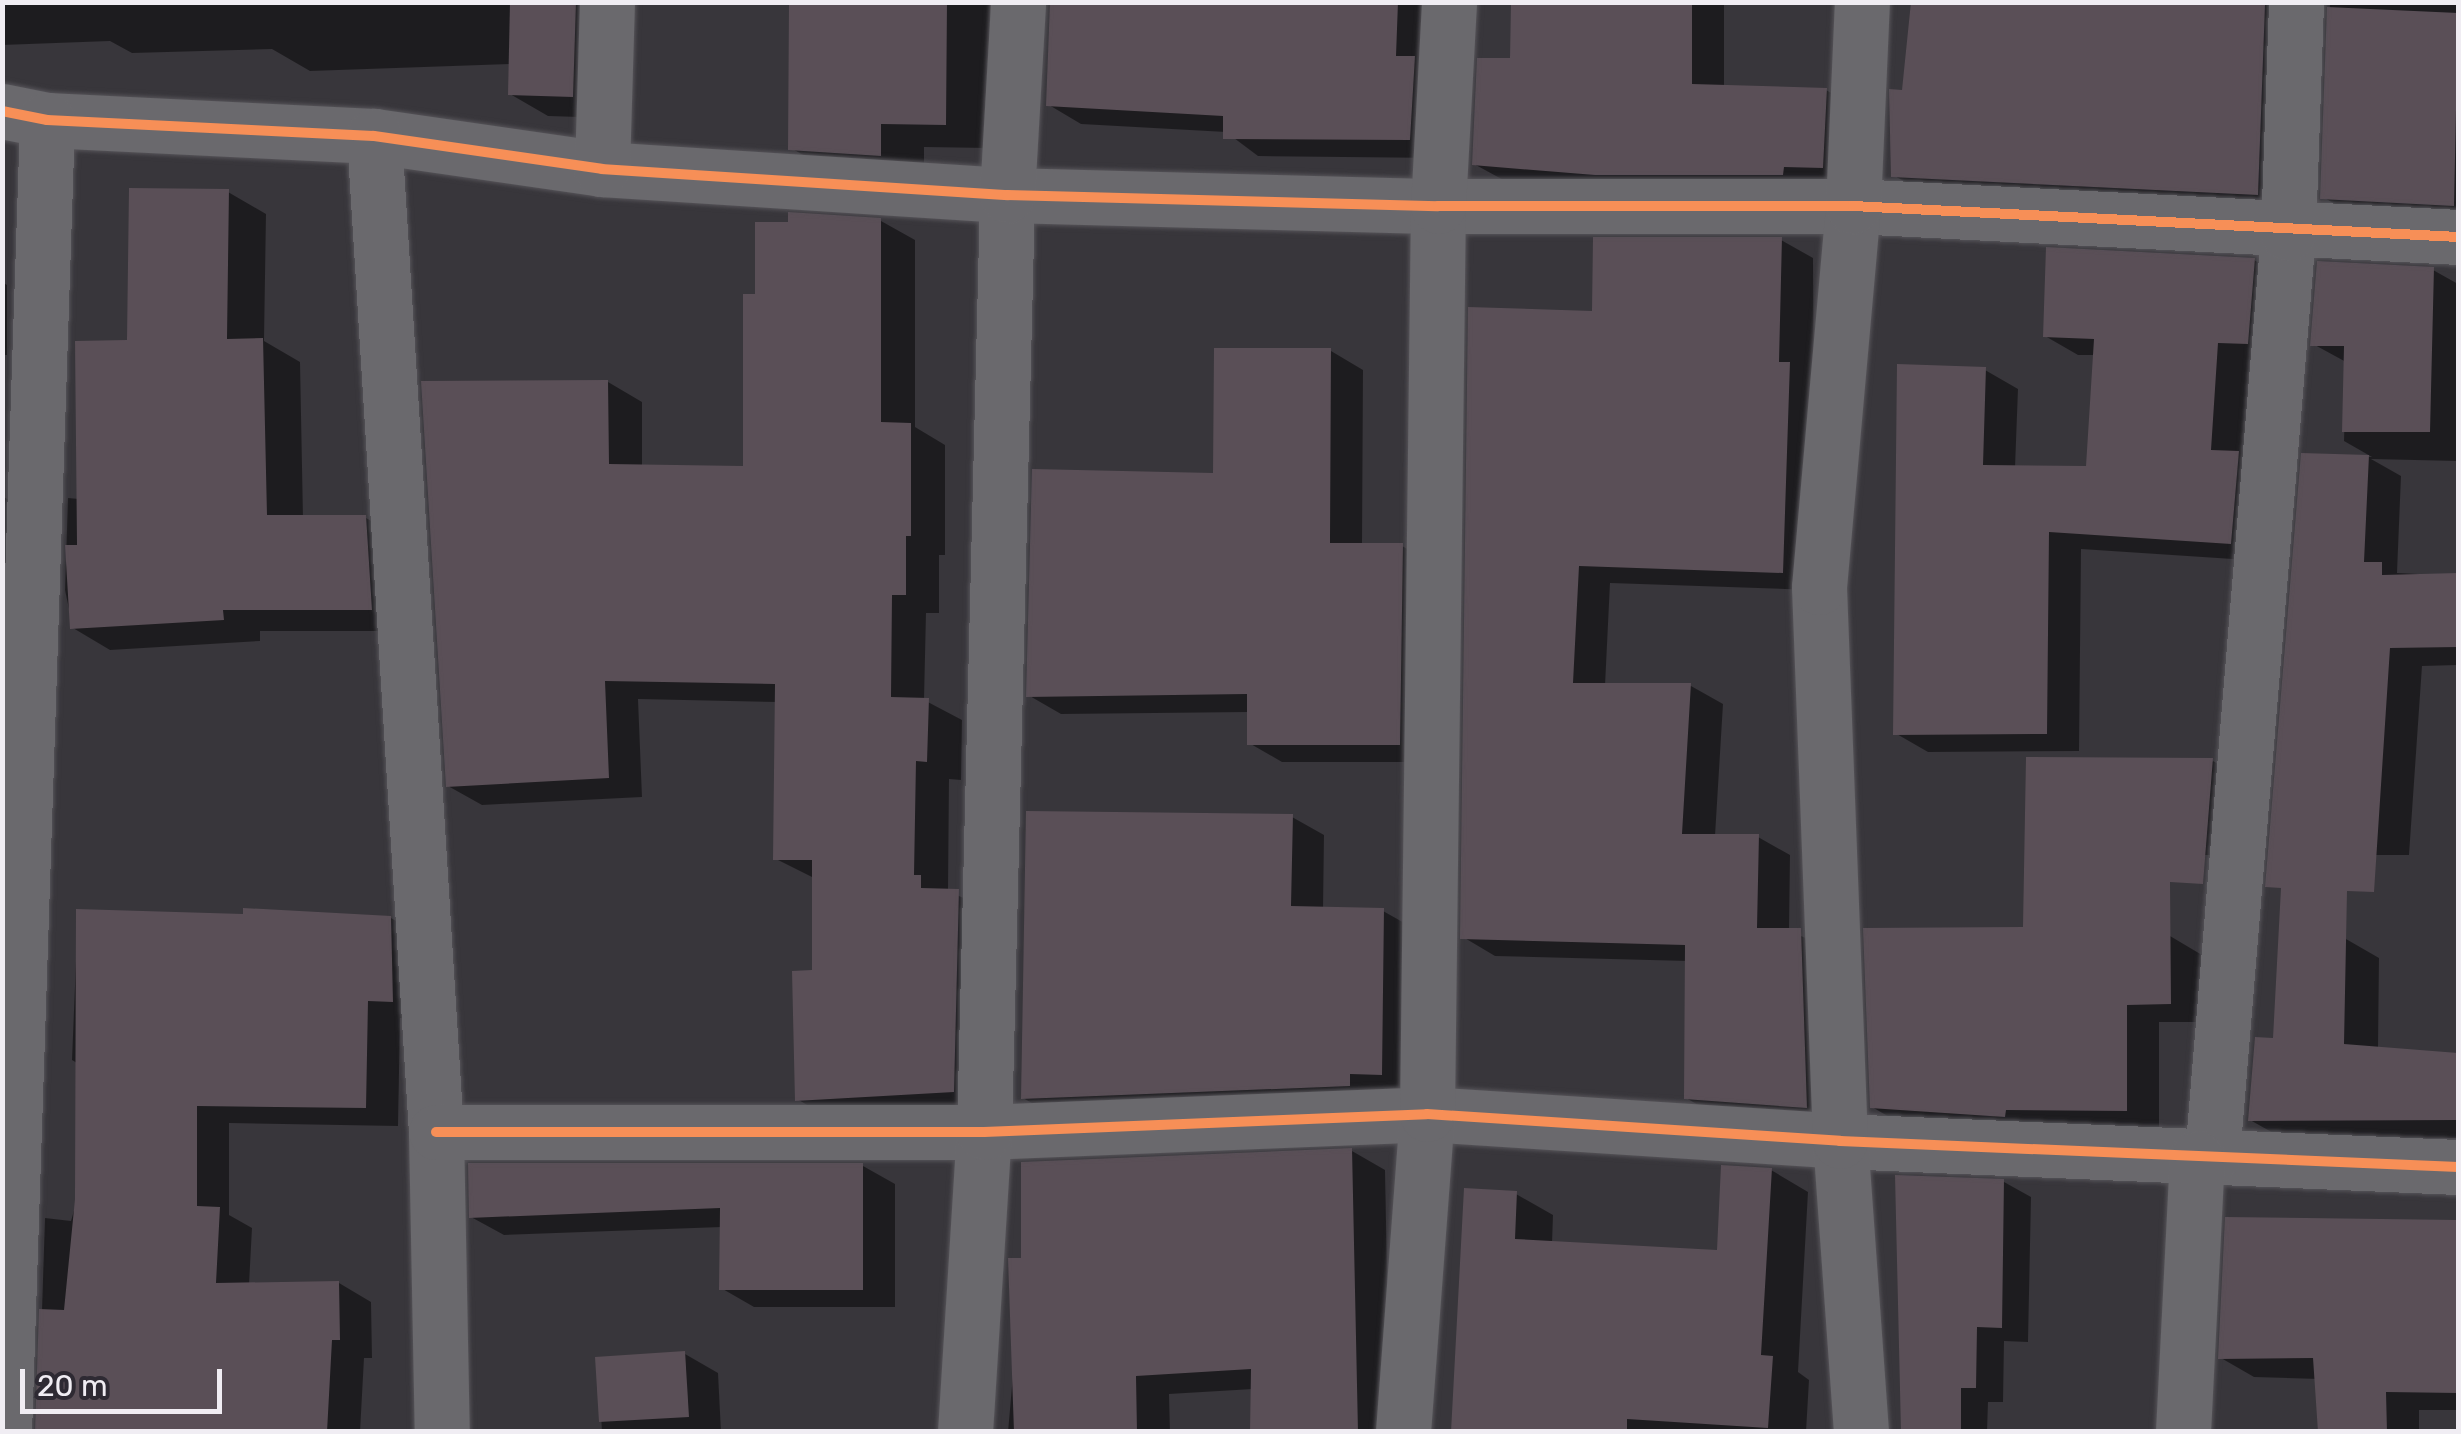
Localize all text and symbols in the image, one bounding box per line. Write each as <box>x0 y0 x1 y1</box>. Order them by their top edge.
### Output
scale bar <box>25 1349 228 1411</box>
text: 20 m <box>37 1368 108 1404</box>

